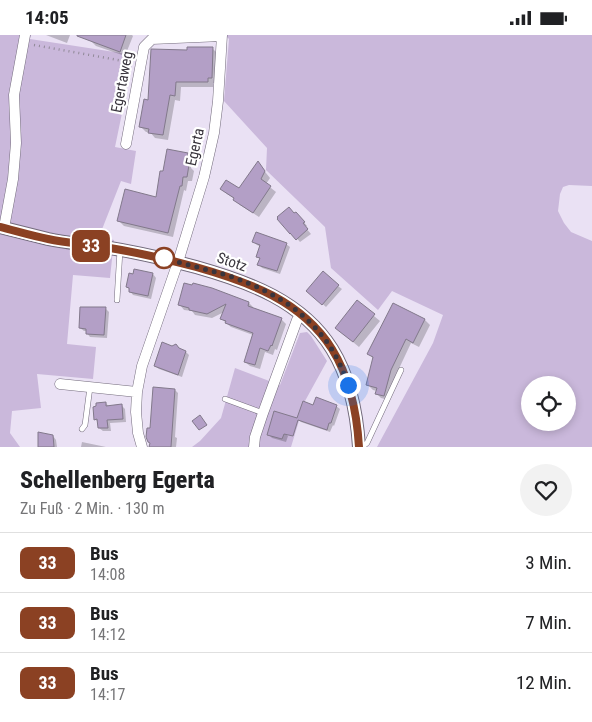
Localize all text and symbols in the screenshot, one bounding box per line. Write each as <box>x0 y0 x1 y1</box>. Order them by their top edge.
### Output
text: 14:05 <box>25 6 69 29</box>
street label: Egertaweg <box>107 50 137 114</box>
street label: Egerta <box>182 126 208 168</box>
line badge: 33 <box>68 230 114 262</box>
text: 33 <box>82 235 100 256</box>
unlabelled marker <box>153 247 175 269</box>
street label: Stotz <box>215 249 249 275</box>
your location <box>336 373 361 398</box>
map controls <box>521 376 576 431</box>
button: locate <box>521 376 576 431</box>
button: heart <box>520 464 572 516</box>
text: Schellenberg Egerta <box>20 466 215 494</box>
text: Zu Fuß · 2 Min. · 130 m <box>20 499 164 518</box>
text: Bus <box>90 542 119 565</box>
text: 3 Min. <box>525 551 572 574</box>
text: 33 <box>38 552 57 573</box>
text: 14:08 <box>90 565 125 584</box>
text: Bus <box>90 602 119 625</box>
text: 7 Min. <box>525 611 572 634</box>
text: 33 <box>38 612 57 633</box>
text: 14:12 <box>90 625 125 644</box>
text: Bus <box>90 662 119 685</box>
text: 12 Min. <box>516 671 572 694</box>
text: 33 <box>38 672 57 693</box>
text: 14:17 <box>90 685 125 704</box>

